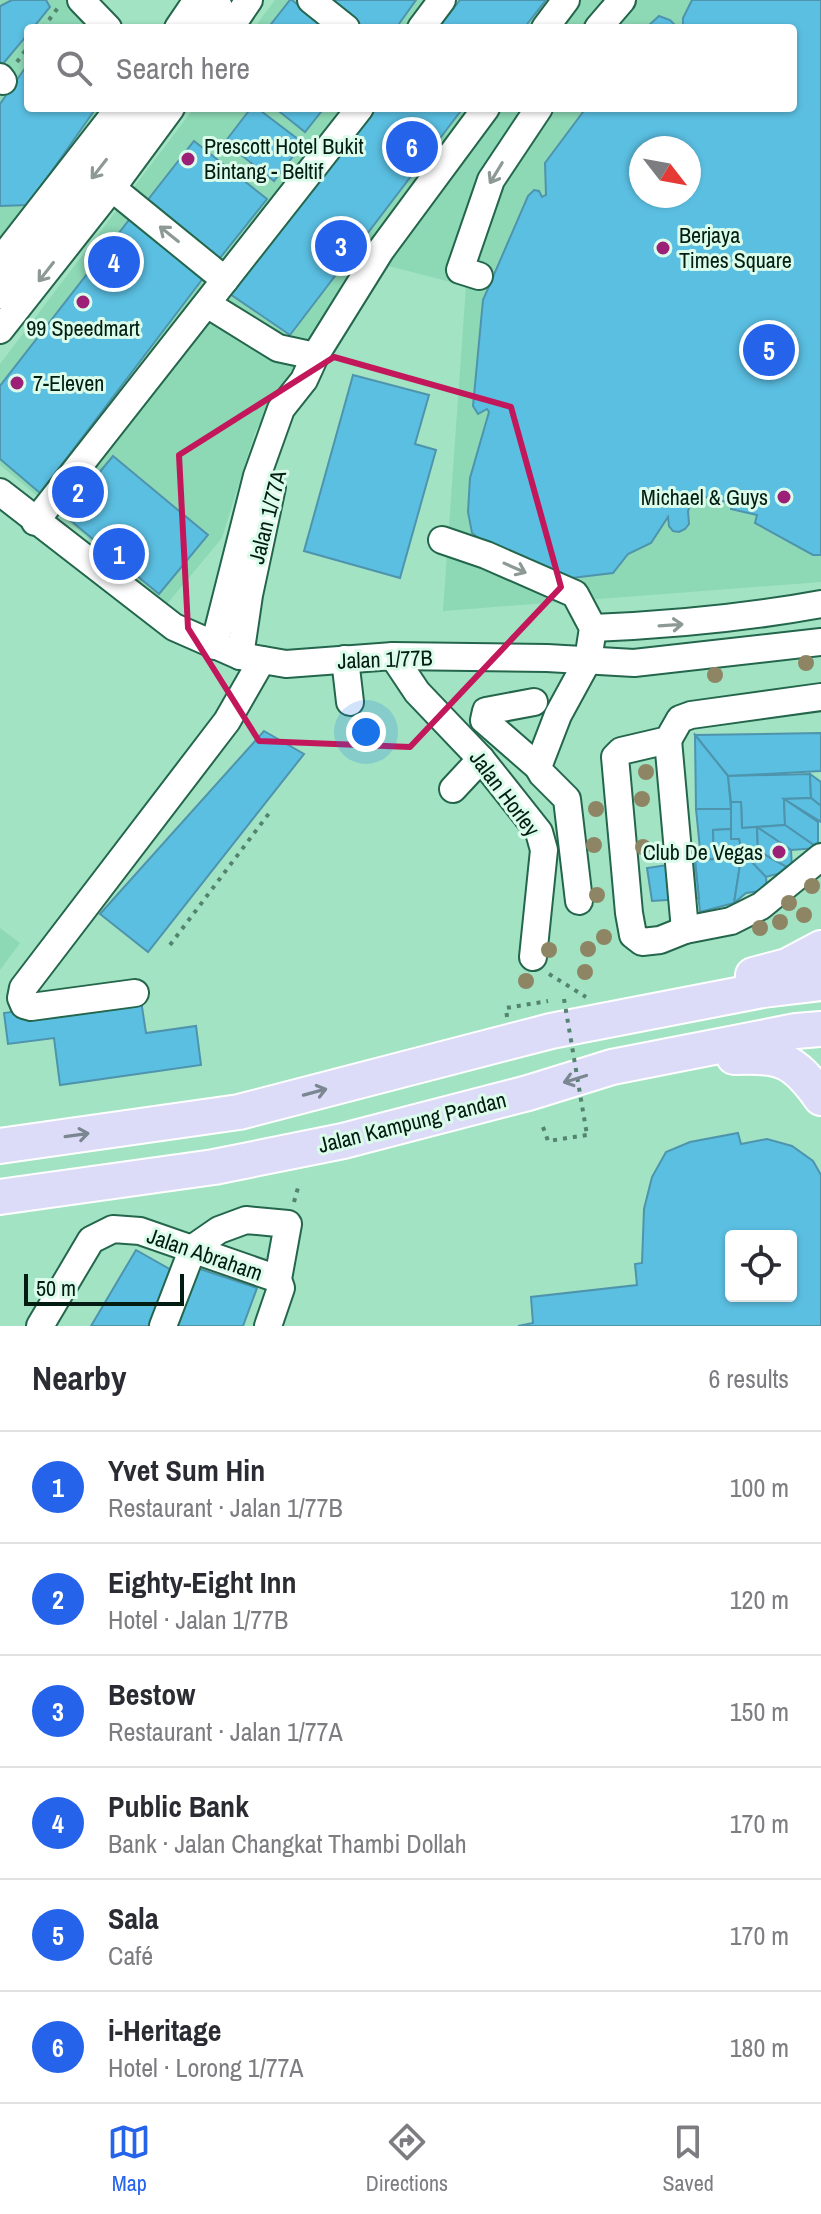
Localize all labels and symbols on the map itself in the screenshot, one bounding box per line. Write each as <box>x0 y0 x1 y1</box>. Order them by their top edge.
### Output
pin: 6 <box>386 117 438 177</box>
place label: Prescott Hotel Bukit Bintang - Beltif <box>204 131 363 186</box>
north arrow <box>629 136 701 208</box>
marker: Prescott Hotel Bukit Bintang - Beltif <box>179 150 197 168</box>
one-way arrow <box>91 158 108 179</box>
one-way arrow <box>488 161 504 184</box>
pin: 3 <box>315 216 367 276</box>
place label: Berjaya Times Square <box>679 220 792 275</box>
one-way arrow <box>159 225 180 243</box>
pin: 4 <box>88 232 140 292</box>
marker: Berjaya Times Square <box>654 239 672 257</box>
one-way arrow <box>38 261 55 282</box>
marker: 99 Speedmart <box>74 293 92 311</box>
place label: 99 Speedmart <box>26 313 140 343</box>
pin: 5 <box>743 320 795 380</box>
place label: 7-Eleven <box>33 368 104 398</box>
marker: 7-Eleven <box>8 374 26 392</box>
pin: 2 <box>52 462 104 522</box>
street label: Jalan 1/77A <box>241 466 293 567</box>
place label: Michael & Guys <box>641 482 768 512</box>
marker: Michael & Guys <box>775 488 793 506</box>
pin: 1 <box>93 524 145 584</box>
one-way arrow <box>502 561 527 576</box>
one-way arrow <box>657 617 684 632</box>
street label: Jalan 1/77B <box>337 642 433 676</box>
your location <box>346 712 386 752</box>
street label: Jalan Horley <box>463 744 547 842</box>
place label: Club De Vegas <box>643 837 763 867</box>
marker: Club De Vegas <box>770 843 788 861</box>
one-way arrow <box>563 1073 588 1087</box>
one-way arrow <box>301 1084 327 1099</box>
street label: Jalan Kampung Pandan <box>315 1084 509 1160</box>
one-way arrow <box>64 1127 89 1142</box>
street label: Jalan Abraham <box>143 1220 267 1288</box>
scale bar <box>24 1270 184 1306</box>

